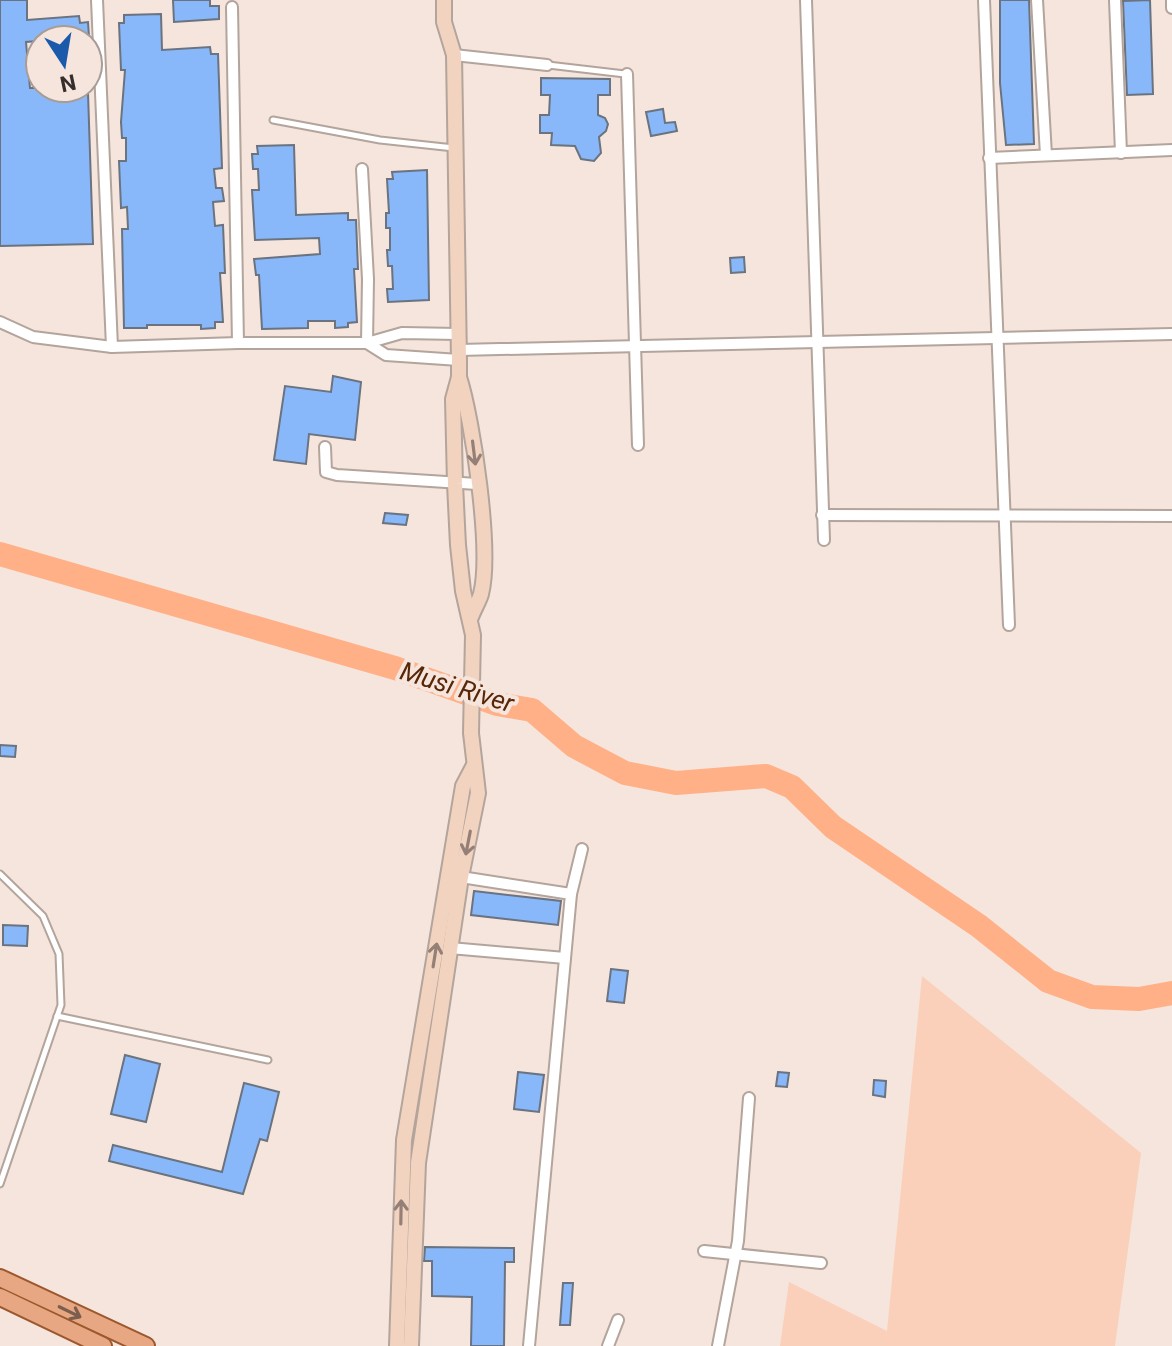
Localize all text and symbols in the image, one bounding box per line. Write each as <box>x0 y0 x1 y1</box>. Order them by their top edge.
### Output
north arrow <box>24 24 104 104</box>
text: N <box>58 69 78 97</box>
one-way arrow <box>466 439 481 466</box>
water label: Musi River <box>397 656 519 719</box>
one-way arrow <box>460 830 475 855</box>
one-way arrow <box>428 943 443 968</box>
one-way arrow <box>393 1199 408 1226</box>
one-way arrow <box>58 1305 82 1320</box>

